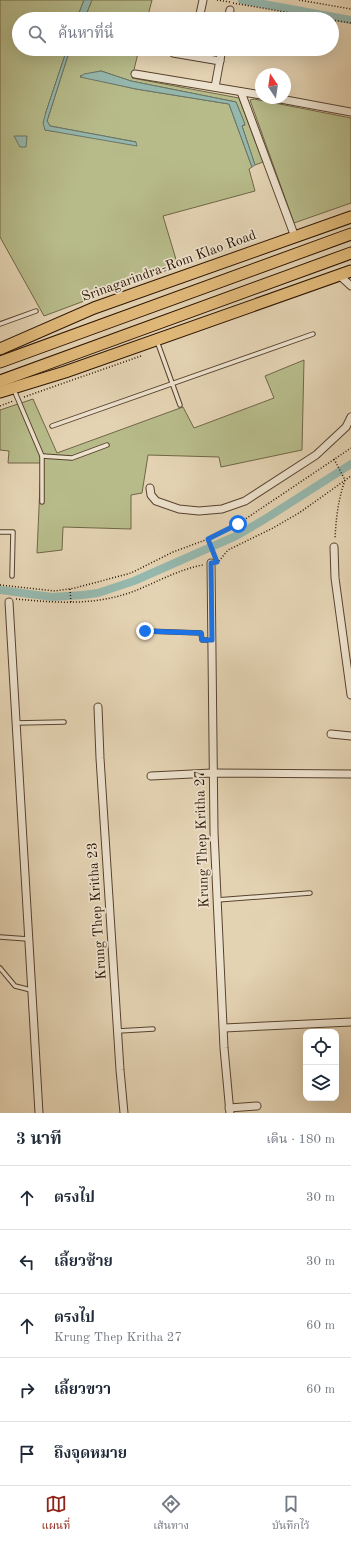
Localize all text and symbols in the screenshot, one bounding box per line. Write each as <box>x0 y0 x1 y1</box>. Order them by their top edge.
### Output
search box <box>12 12 339 56</box>
icon: search <box>26 23 48 45</box>
text: ค้นหาที่นี่ <box>58 27 114 42</box>
north arrow <box>255 68 291 104</box>
street label: Srinagarindra-Rom Klao Road <box>80 228 258 304</box>
route start <box>229 515 247 533</box>
route end <box>136 622 154 640</box>
street label: Krung Thep Kritha 27 <box>193 770 211 908</box>
street label: Krung Thep Kritha 23 <box>85 842 109 980</box>
map controls <box>303 1029 339 1101</box>
button: locate <box>303 1029 339 1065</box>
button: layers <box>303 1065 339 1101</box>
text: 3 นาที <box>16 1131 62 1148</box>
text: เดิน · 180 m <box>266 1133 335 1146</box>
icon: ahead <box>16 1187 38 1209</box>
text: ตรงไป <box>54 1191 95 1206</box>
text: 30 m <box>306 1191 335 1204</box>
icon: left <box>16 1251 38 1273</box>
text: เลี้ยวซ้าย <box>54 1255 113 1270</box>
text: 30 m <box>306 1255 335 1268</box>
text: ตรงไป <box>54 1311 95 1326</box>
icon: ahead <box>16 1315 38 1337</box>
text: 60 m <box>306 1319 335 1332</box>
text: Krung Thep Kritha 27 <box>54 1331 182 1344</box>
icon: right <box>16 1379 38 1401</box>
text: เลี้ยวขวา <box>54 1383 111 1398</box>
text: 60 m <box>306 1383 335 1396</box>
icon: arrive <box>16 1443 38 1465</box>
text: ถึงจุดหมาย <box>54 1447 127 1462</box>
tab: แผนที่ <box>41 1493 70 1535</box>
tab: เส้นทาง <box>153 1493 189 1535</box>
tab: บันทึกไว้ <box>272 1493 310 1535</box>

